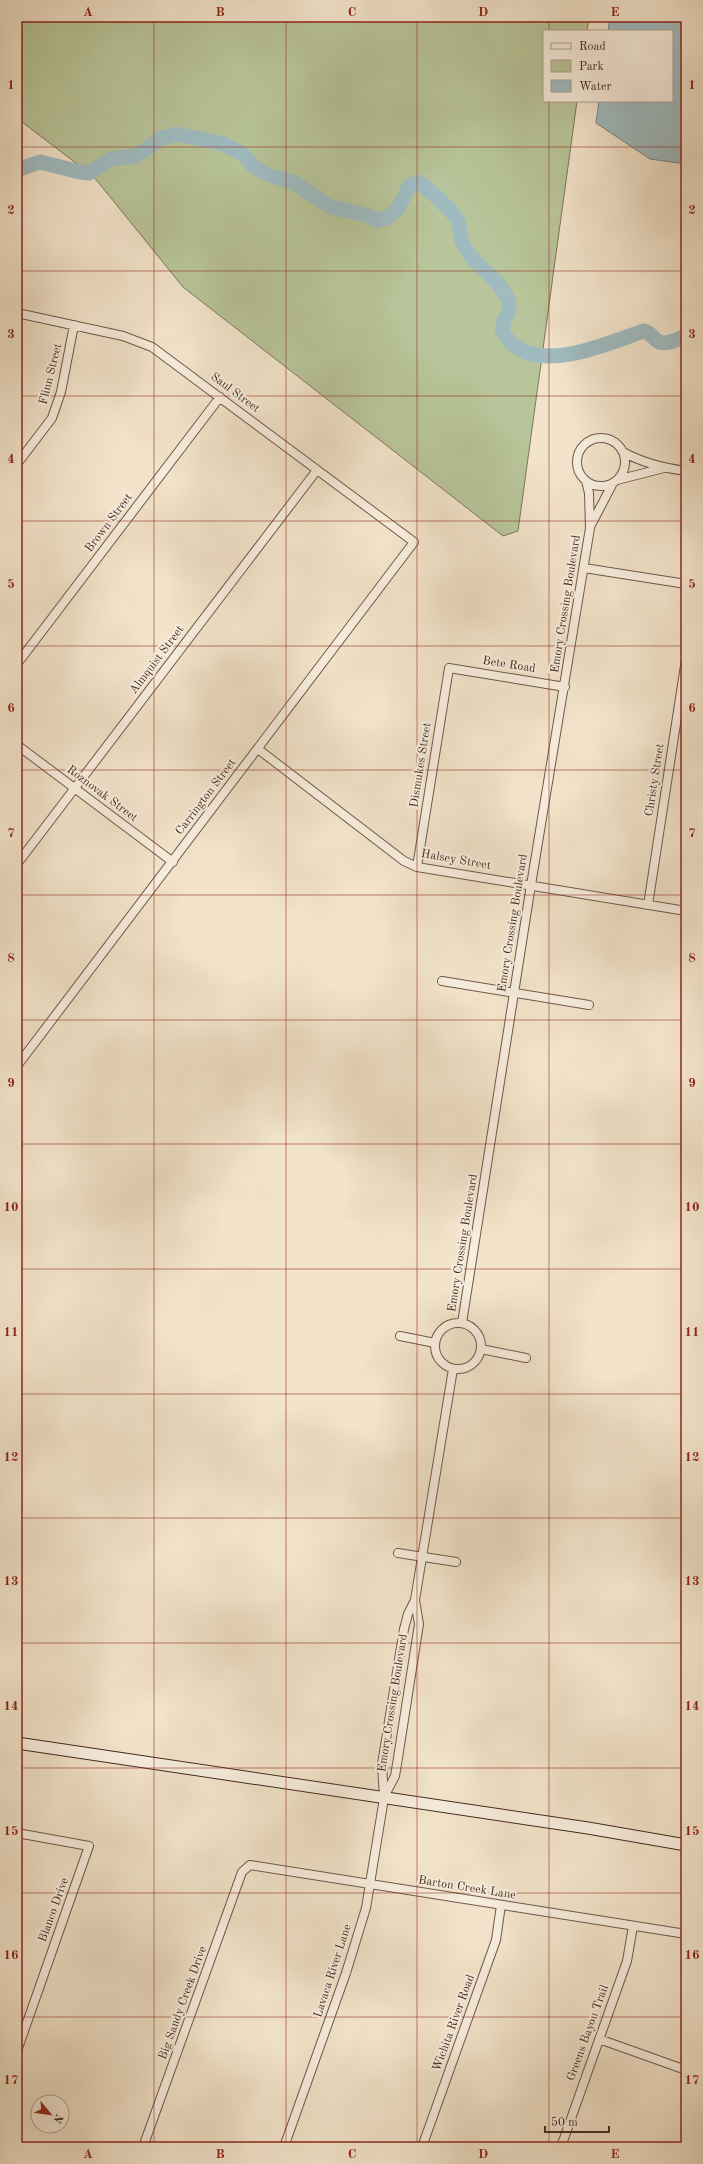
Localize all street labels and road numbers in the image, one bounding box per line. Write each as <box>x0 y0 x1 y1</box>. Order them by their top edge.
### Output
street label: Flinn Street <box>38 342 64 406</box>
street label: Saul Street <box>208 371 262 415</box>
street label: Brown Street <box>83 491 135 555</box>
street label: Emory Crossing Boulevard <box>549 534 583 674</box>
street label: Almquist Street <box>127 624 187 696</box>
street label: Bete Road <box>482 655 536 675</box>
street label: Dismukes Street <box>408 722 434 808</box>
street label: Christy Street <box>643 743 667 817</box>
street label: Carrington Street <box>174 757 238 837</box>
street label: Roznovak Street <box>64 764 140 824</box>
street label: Halsey Street <box>420 848 492 872</box>
street label: Emory Crossing Boulevard <box>496 853 530 993</box>
street label: Emory Crossing Boulevard <box>446 1173 480 1313</box>
street label: Emory Crossing Boulevard <box>376 1633 410 1773</box>
street label: Barton Creek Lane <box>417 1874 517 1902</box>
street label: Blanco Drive <box>37 1876 71 1944</box>
street label: Lavaca River Lane <box>312 1922 354 2019</box>
street label: Big Sandy Creek Drive <box>157 1944 209 2061</box>
street label: Wichita River Road <box>431 1973 477 2073</box>
street label: Greens Bayou Trail <box>565 1983 611 2083</box>

